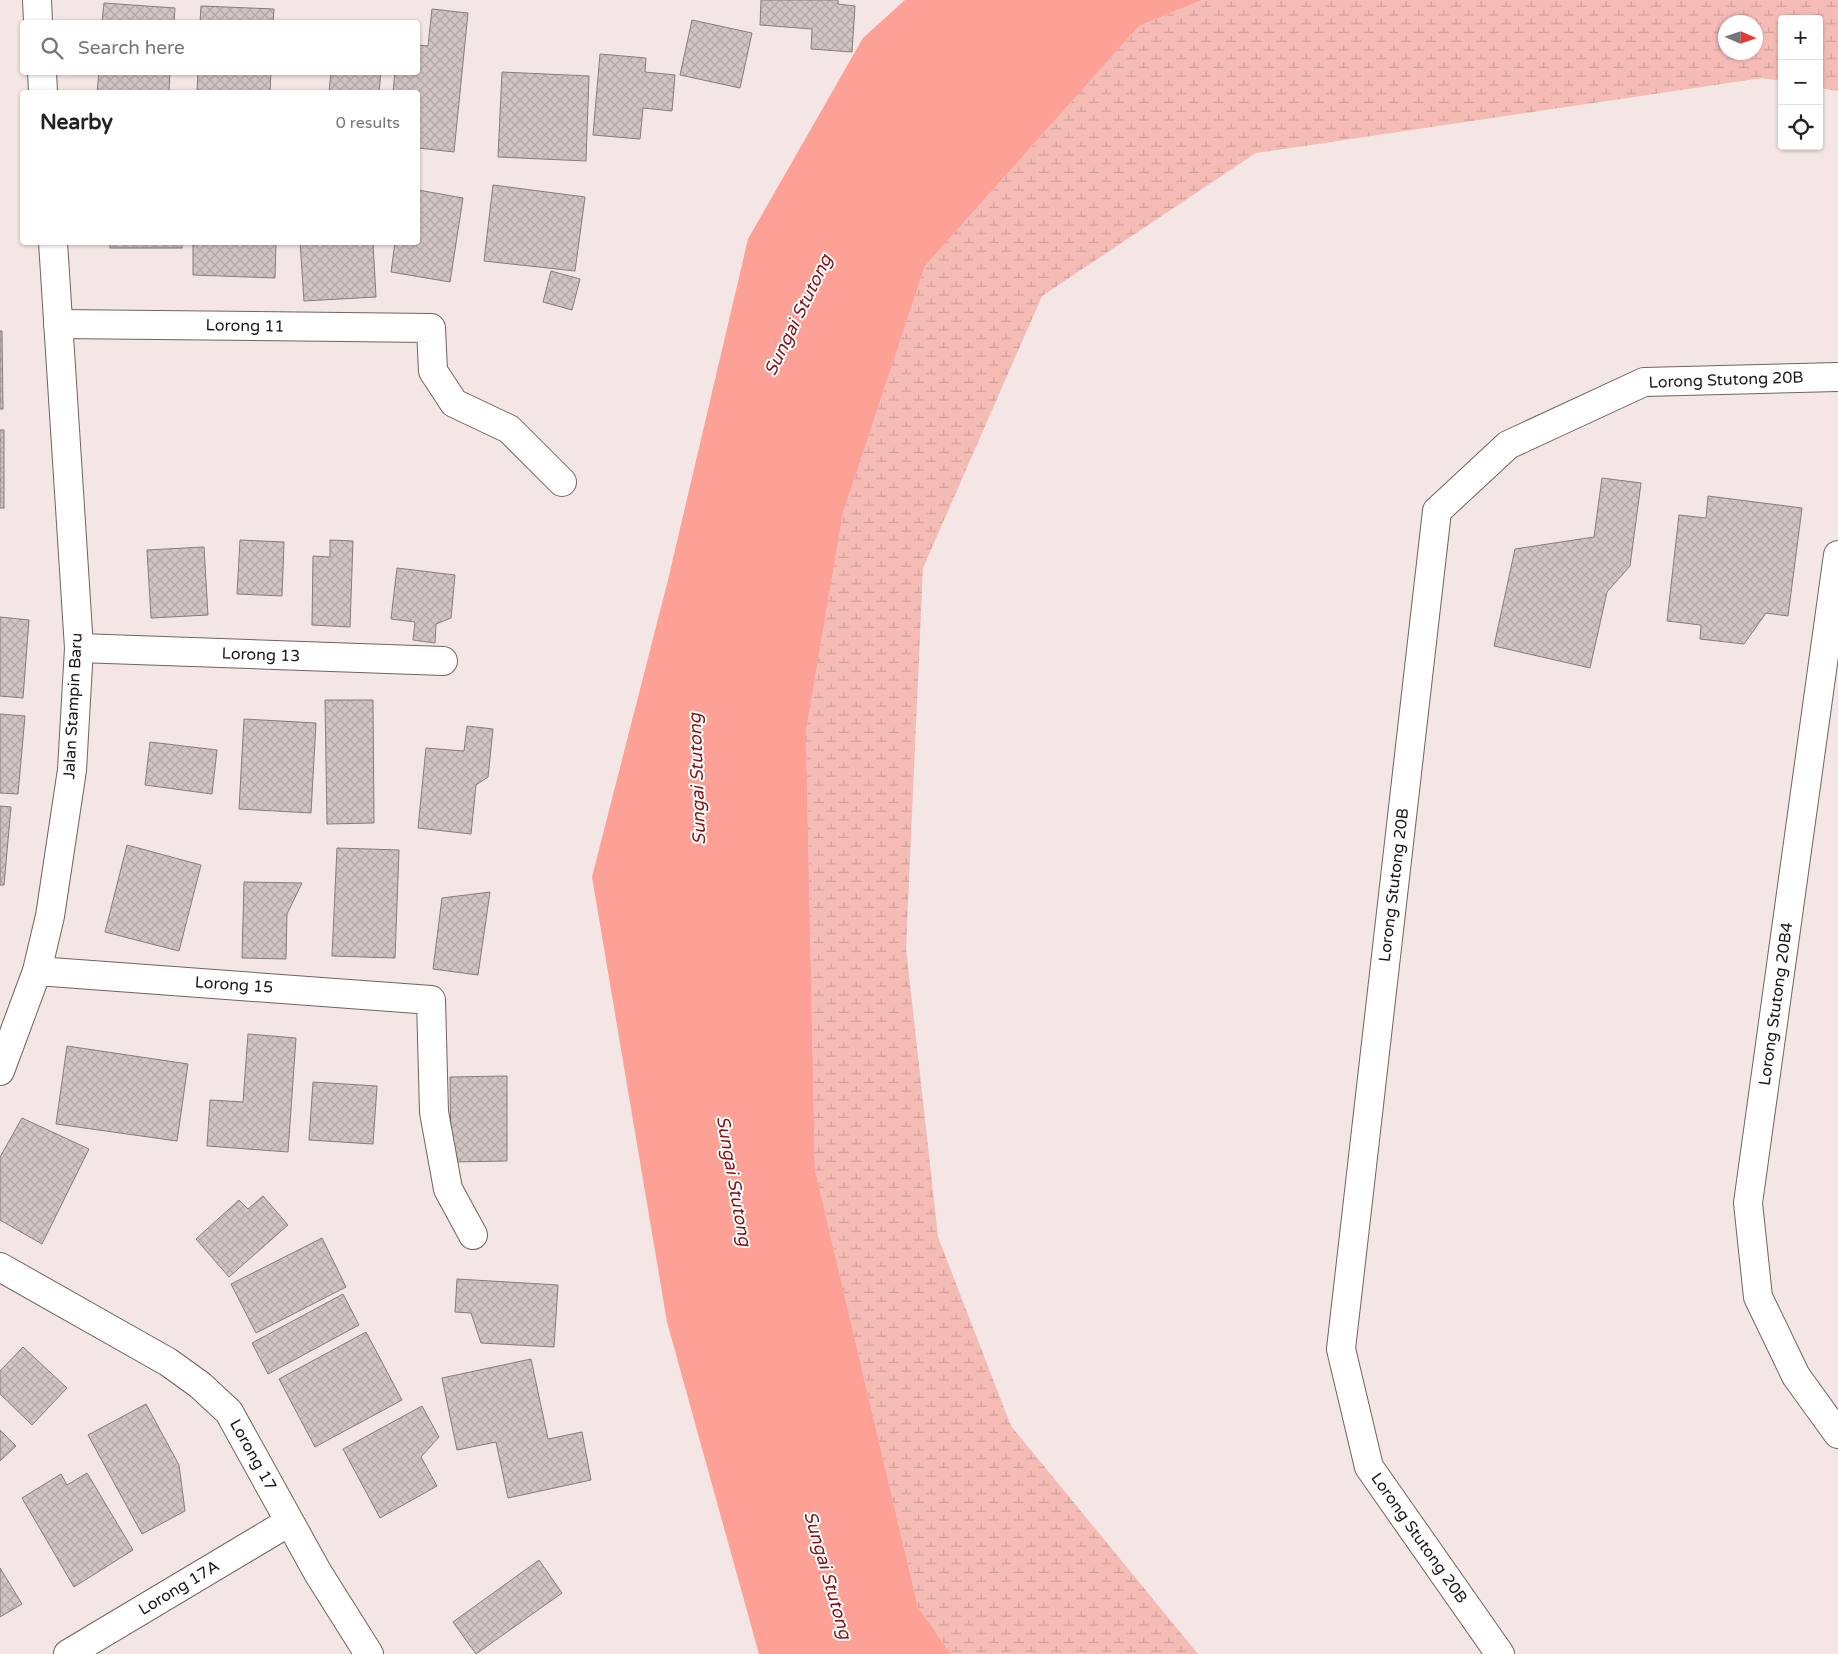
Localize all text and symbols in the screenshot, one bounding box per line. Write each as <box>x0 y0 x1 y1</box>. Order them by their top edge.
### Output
north arrow <box>1718 15 1763 60</box>
map controls <box>1778 15 1823 150</box>
button: + <box>1778 15 1823 60</box>
search box <box>20 20 420 75</box>
icon: search <box>38 34 66 62</box>
text: Search here <box>78 37 185 59</box>
button: − <box>1778 60 1823 105</box>
button: locate <box>1778 105 1823 150</box>
text: Nearby <box>40 110 113 135</box>
text: 0 results <box>336 113 400 133</box>
water label: Sungai Stutong <box>759 249 838 379</box>
street label: Lorong 11 <box>206 315 284 337</box>
street label: Lorong Stutong 20B <box>1648 367 1804 393</box>
street label: Jalan Stampin Baru <box>59 632 87 780</box>
street label: Lorong 13 <box>221 644 301 666</box>
water label: Sungai Stutong <box>684 711 710 845</box>
street label: Lorong Stutong 20B <box>1375 807 1413 963</box>
street label: Lorong Stutong 20B4 <box>1755 921 1797 1087</box>
street label: Lorong 15 <box>194 972 274 998</box>
water label: Sungai Stutong <box>712 1114 757 1250</box>
street label: Lorong 17 <box>225 1416 281 1494</box>
street label: Lorong Stutong 20B <box>1366 1469 1472 1607</box>
water label: Sungai Stutong <box>799 1509 857 1643</box>
street label: Lorong 17A <box>135 1556 223 1620</box>

